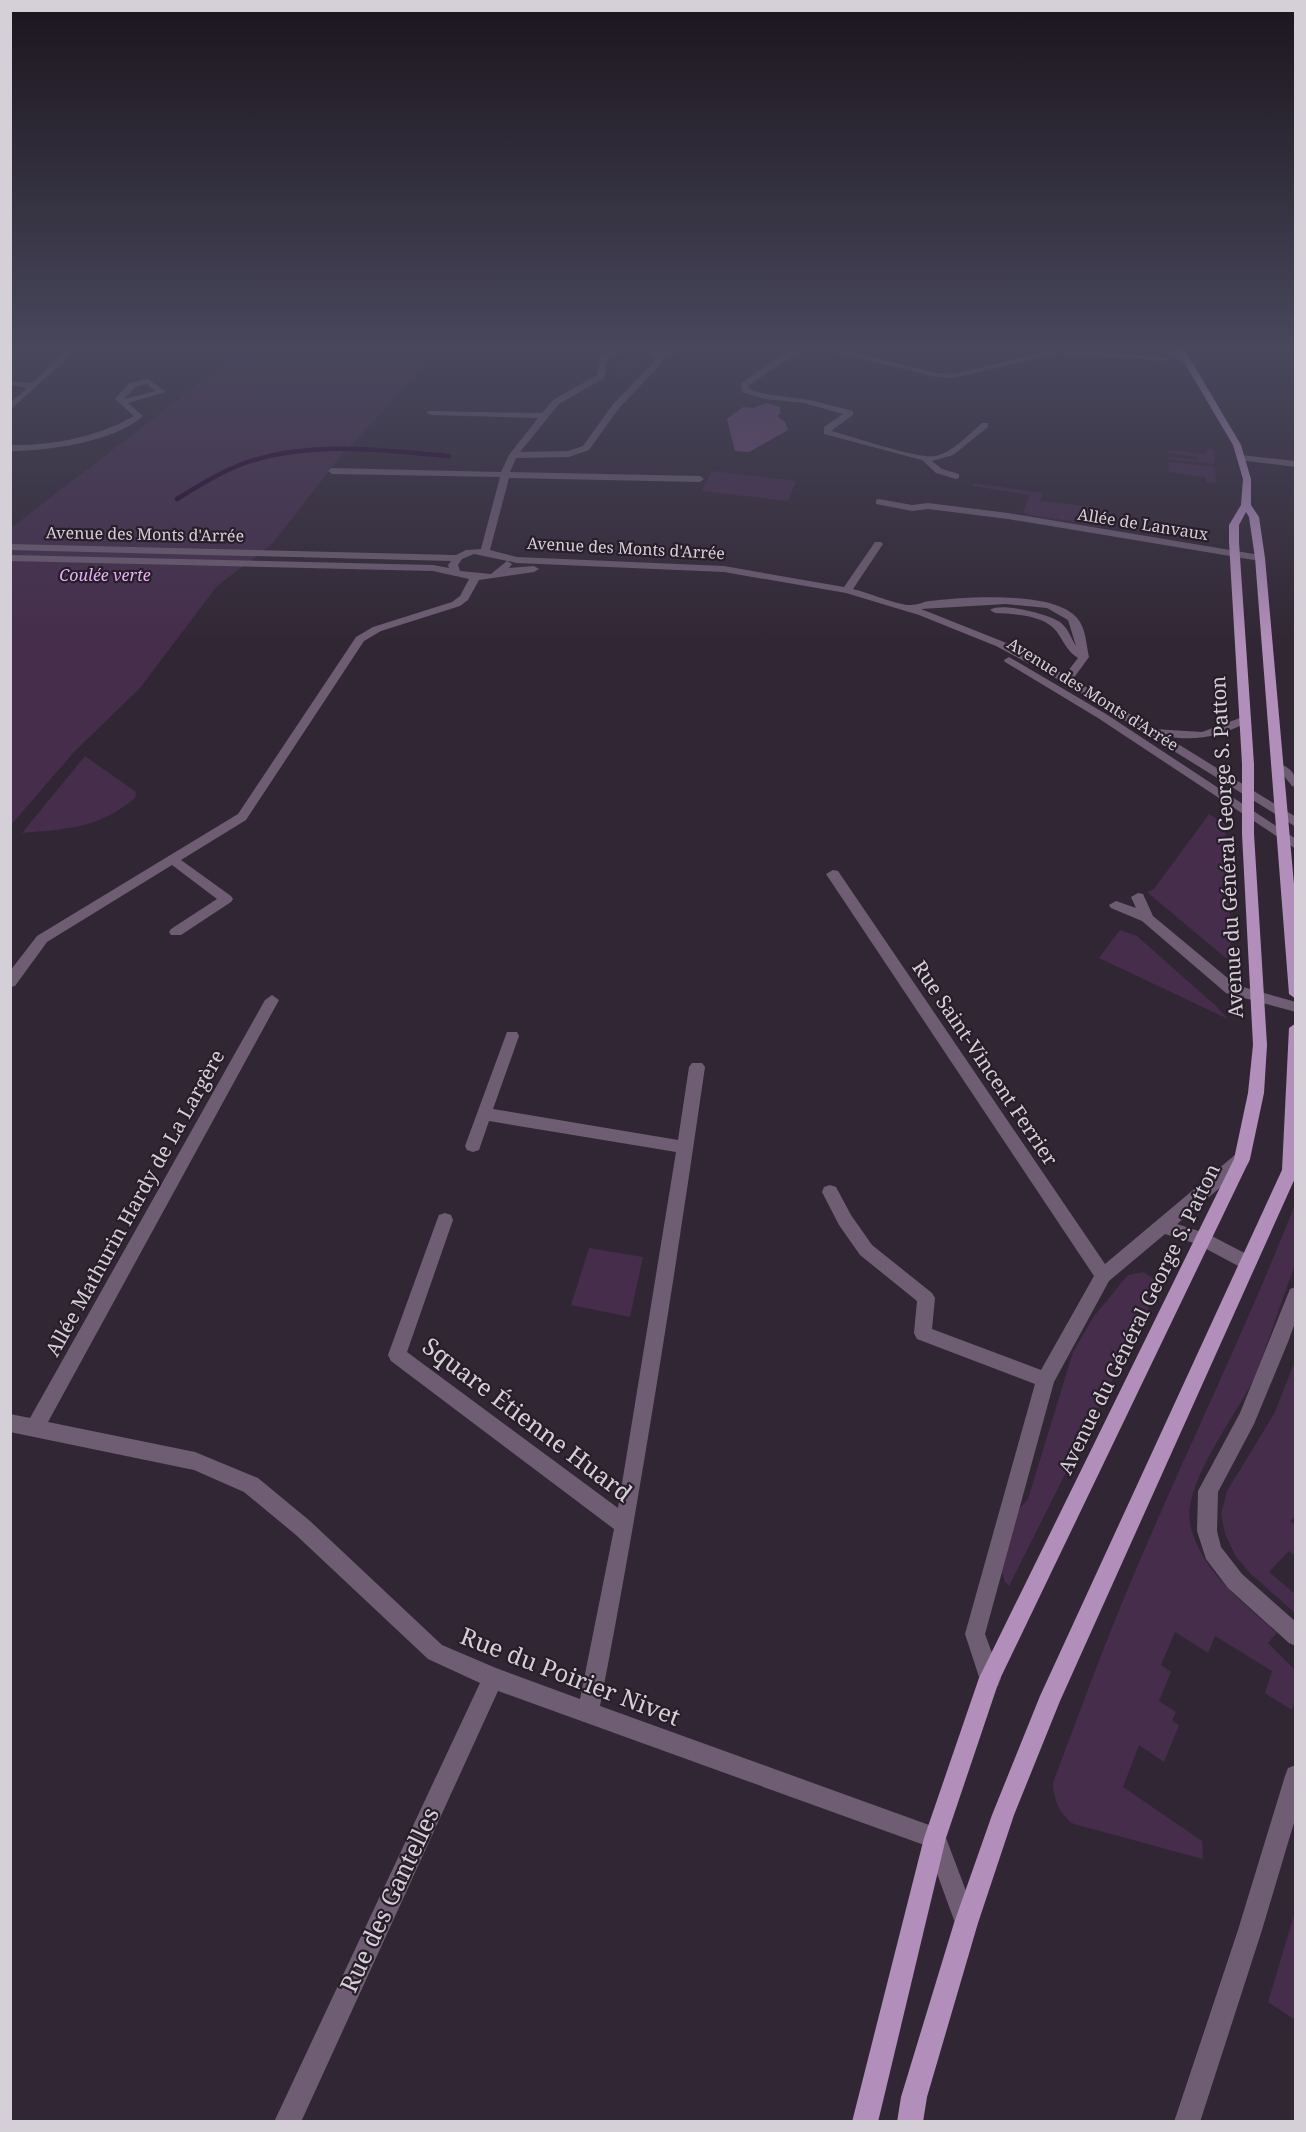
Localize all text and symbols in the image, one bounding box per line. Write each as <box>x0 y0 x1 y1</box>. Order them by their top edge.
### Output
street label: Allée de Lanvaux <box>1076 503 1211 545</box>
street label: Avenue des Monts d'Arrée <box>46 521 244 547</box>
street label: Avenue des Monts d'Arrée <box>526 532 726 564</box>
park label: Coulée verte <box>59 564 151 586</box>
street label: Avenue des Monts d'Arrée <box>1003 632 1183 756</box>
street label: Avenue du Général George S. Patton <box>1204 675 1249 1019</box>
street label: Rue Saint-Vincent Ferrier <box>907 955 1065 1171</box>
street label: Allée Mathurin Hardy de La Largère <box>39 1045 230 1361</box>
street label: Avenue du Général George S. Patton <box>1051 1159 1226 1479</box>
street label: Square Étienne Huard <box>416 1329 640 1509</box>
street label: Rue du Poirier Nivet <box>456 1618 685 1733</box>
street label: Rue des Gantelles <box>331 1801 446 1997</box>

